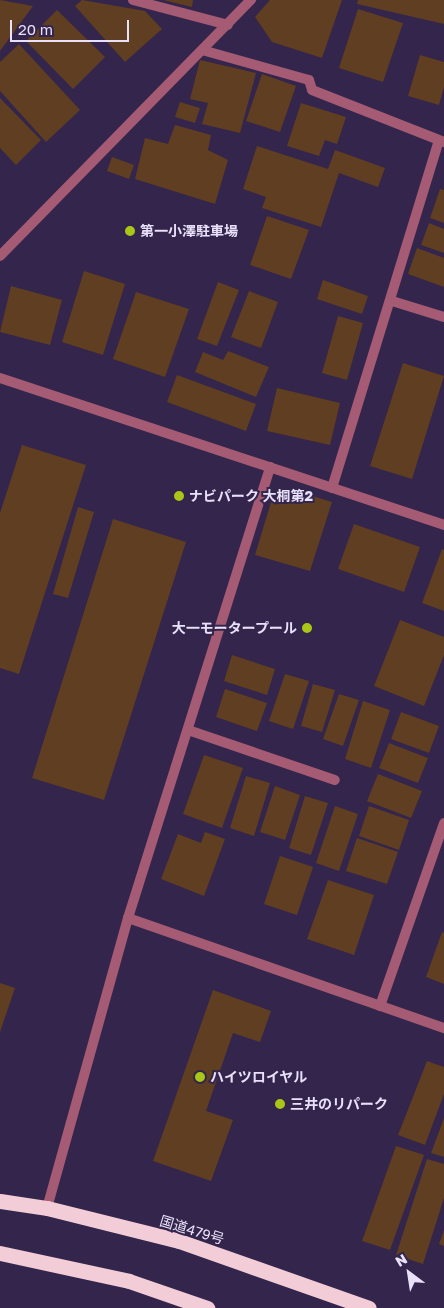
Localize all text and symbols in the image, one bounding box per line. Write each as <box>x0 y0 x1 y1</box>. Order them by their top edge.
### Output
scale bar <box>12 10 131 42</box>
text: 20 m <box>18 20 53 38</box>
place label: 第一小澤駐車場 <box>140 223 238 239</box>
marker: 第一小澤駐車場 <box>124 225 136 237</box>
place label: ナビパーク 大桐第2 <box>189 488 313 504</box>
marker: ナビパーク 大桐第2 <box>173 490 185 502</box>
place label: 大一モータープール <box>171 620 297 636</box>
marker: 大一モータープール <box>301 622 313 634</box>
place label: ハイツロイヤル <box>210 1069 308 1085</box>
marker: ハイツロイヤル <box>194 1071 206 1083</box>
place label: 三井のリパーク <box>290 1096 388 1112</box>
marker: 三井のリパーク <box>274 1098 286 1110</box>
street label: 国道479号 <box>158 1212 226 1248</box>
north arrow <box>384 1248 434 1298</box>
text: N <box>392 1250 410 1270</box>

